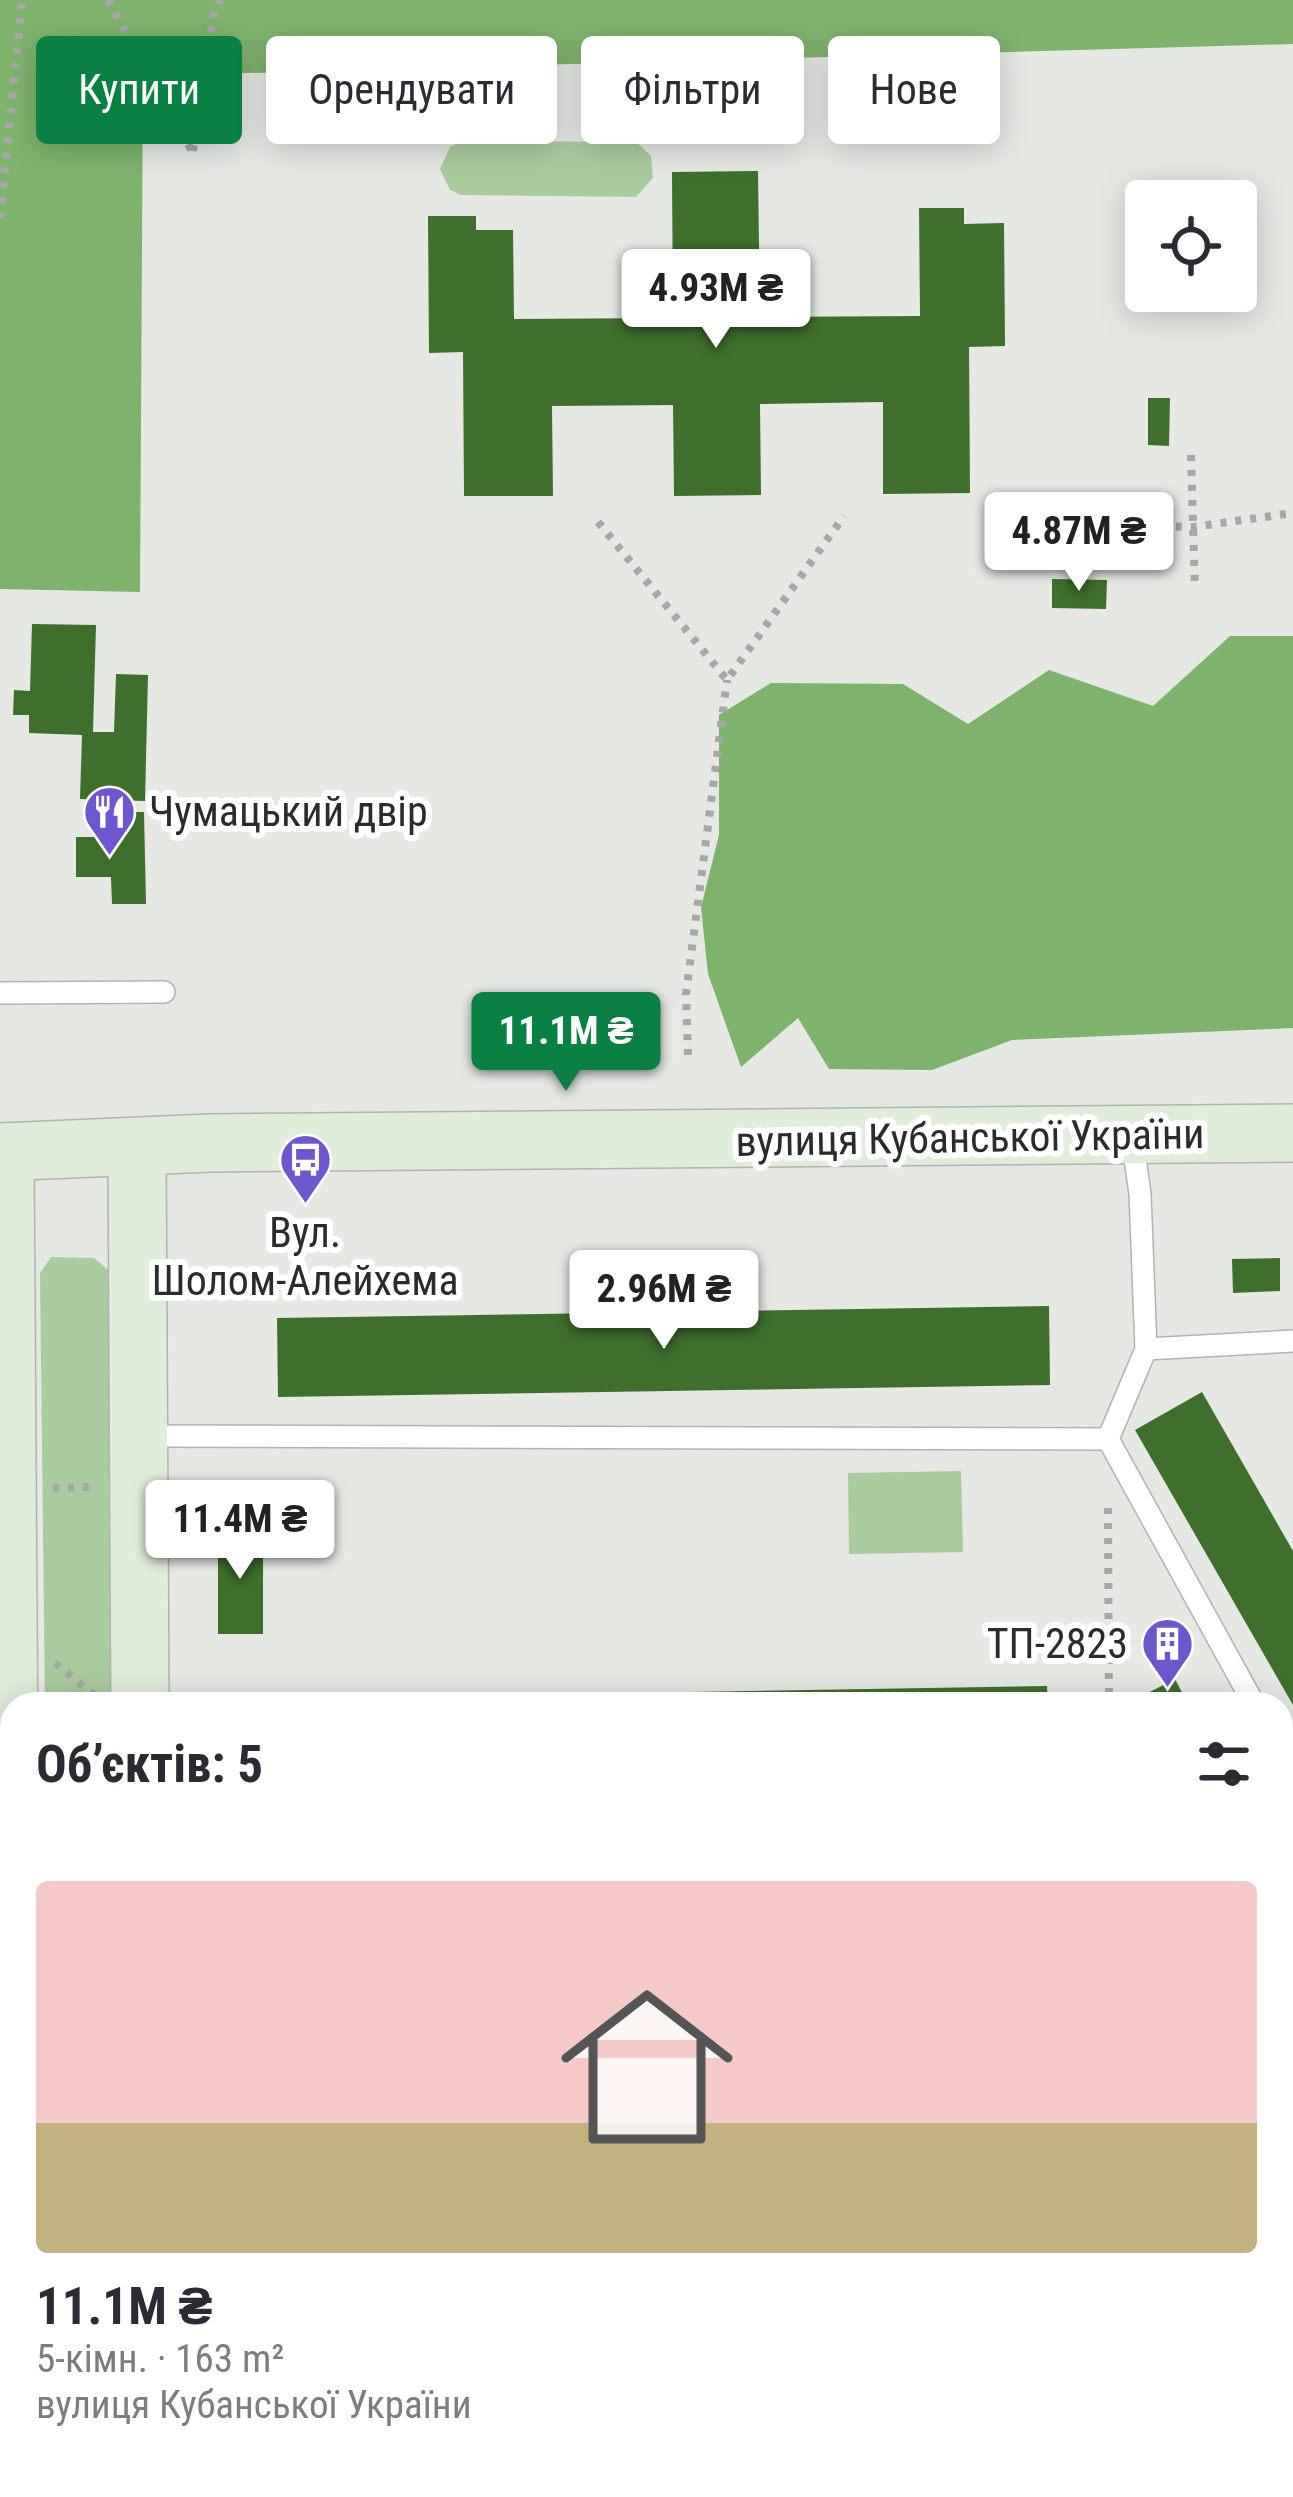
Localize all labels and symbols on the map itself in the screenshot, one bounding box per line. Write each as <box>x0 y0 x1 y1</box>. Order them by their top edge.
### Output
pin: 4.93M ₴ <box>605 249 827 351</box>
pin: 4.87M ₴ <box>968 492 1190 594</box>
restaurant icon: Чумацький двір <box>82 783 138 857</box>
place label: Чумацький двір <box>149 787 428 836</box>
pin: 11.1M ₴ <box>455 992 677 1094</box>
street label: вулиця Кубанської України <box>735 1109 1205 1166</box>
bus stop icon: Вул. Шолом-Алейхема <box>277 1132 333 1206</box>
place label: Вул. Шолом-Алейхема <box>151 1208 459 1305</box>
pin: 2.96M ₴ <box>553 1250 775 1352</box>
pin: 11.4M ₴ <box>129 1480 351 1582</box>
building icon: ТП-2823 <box>1139 1615 1195 1689</box>
place label: ТП-2823 <box>987 1619 1128 1668</box>

